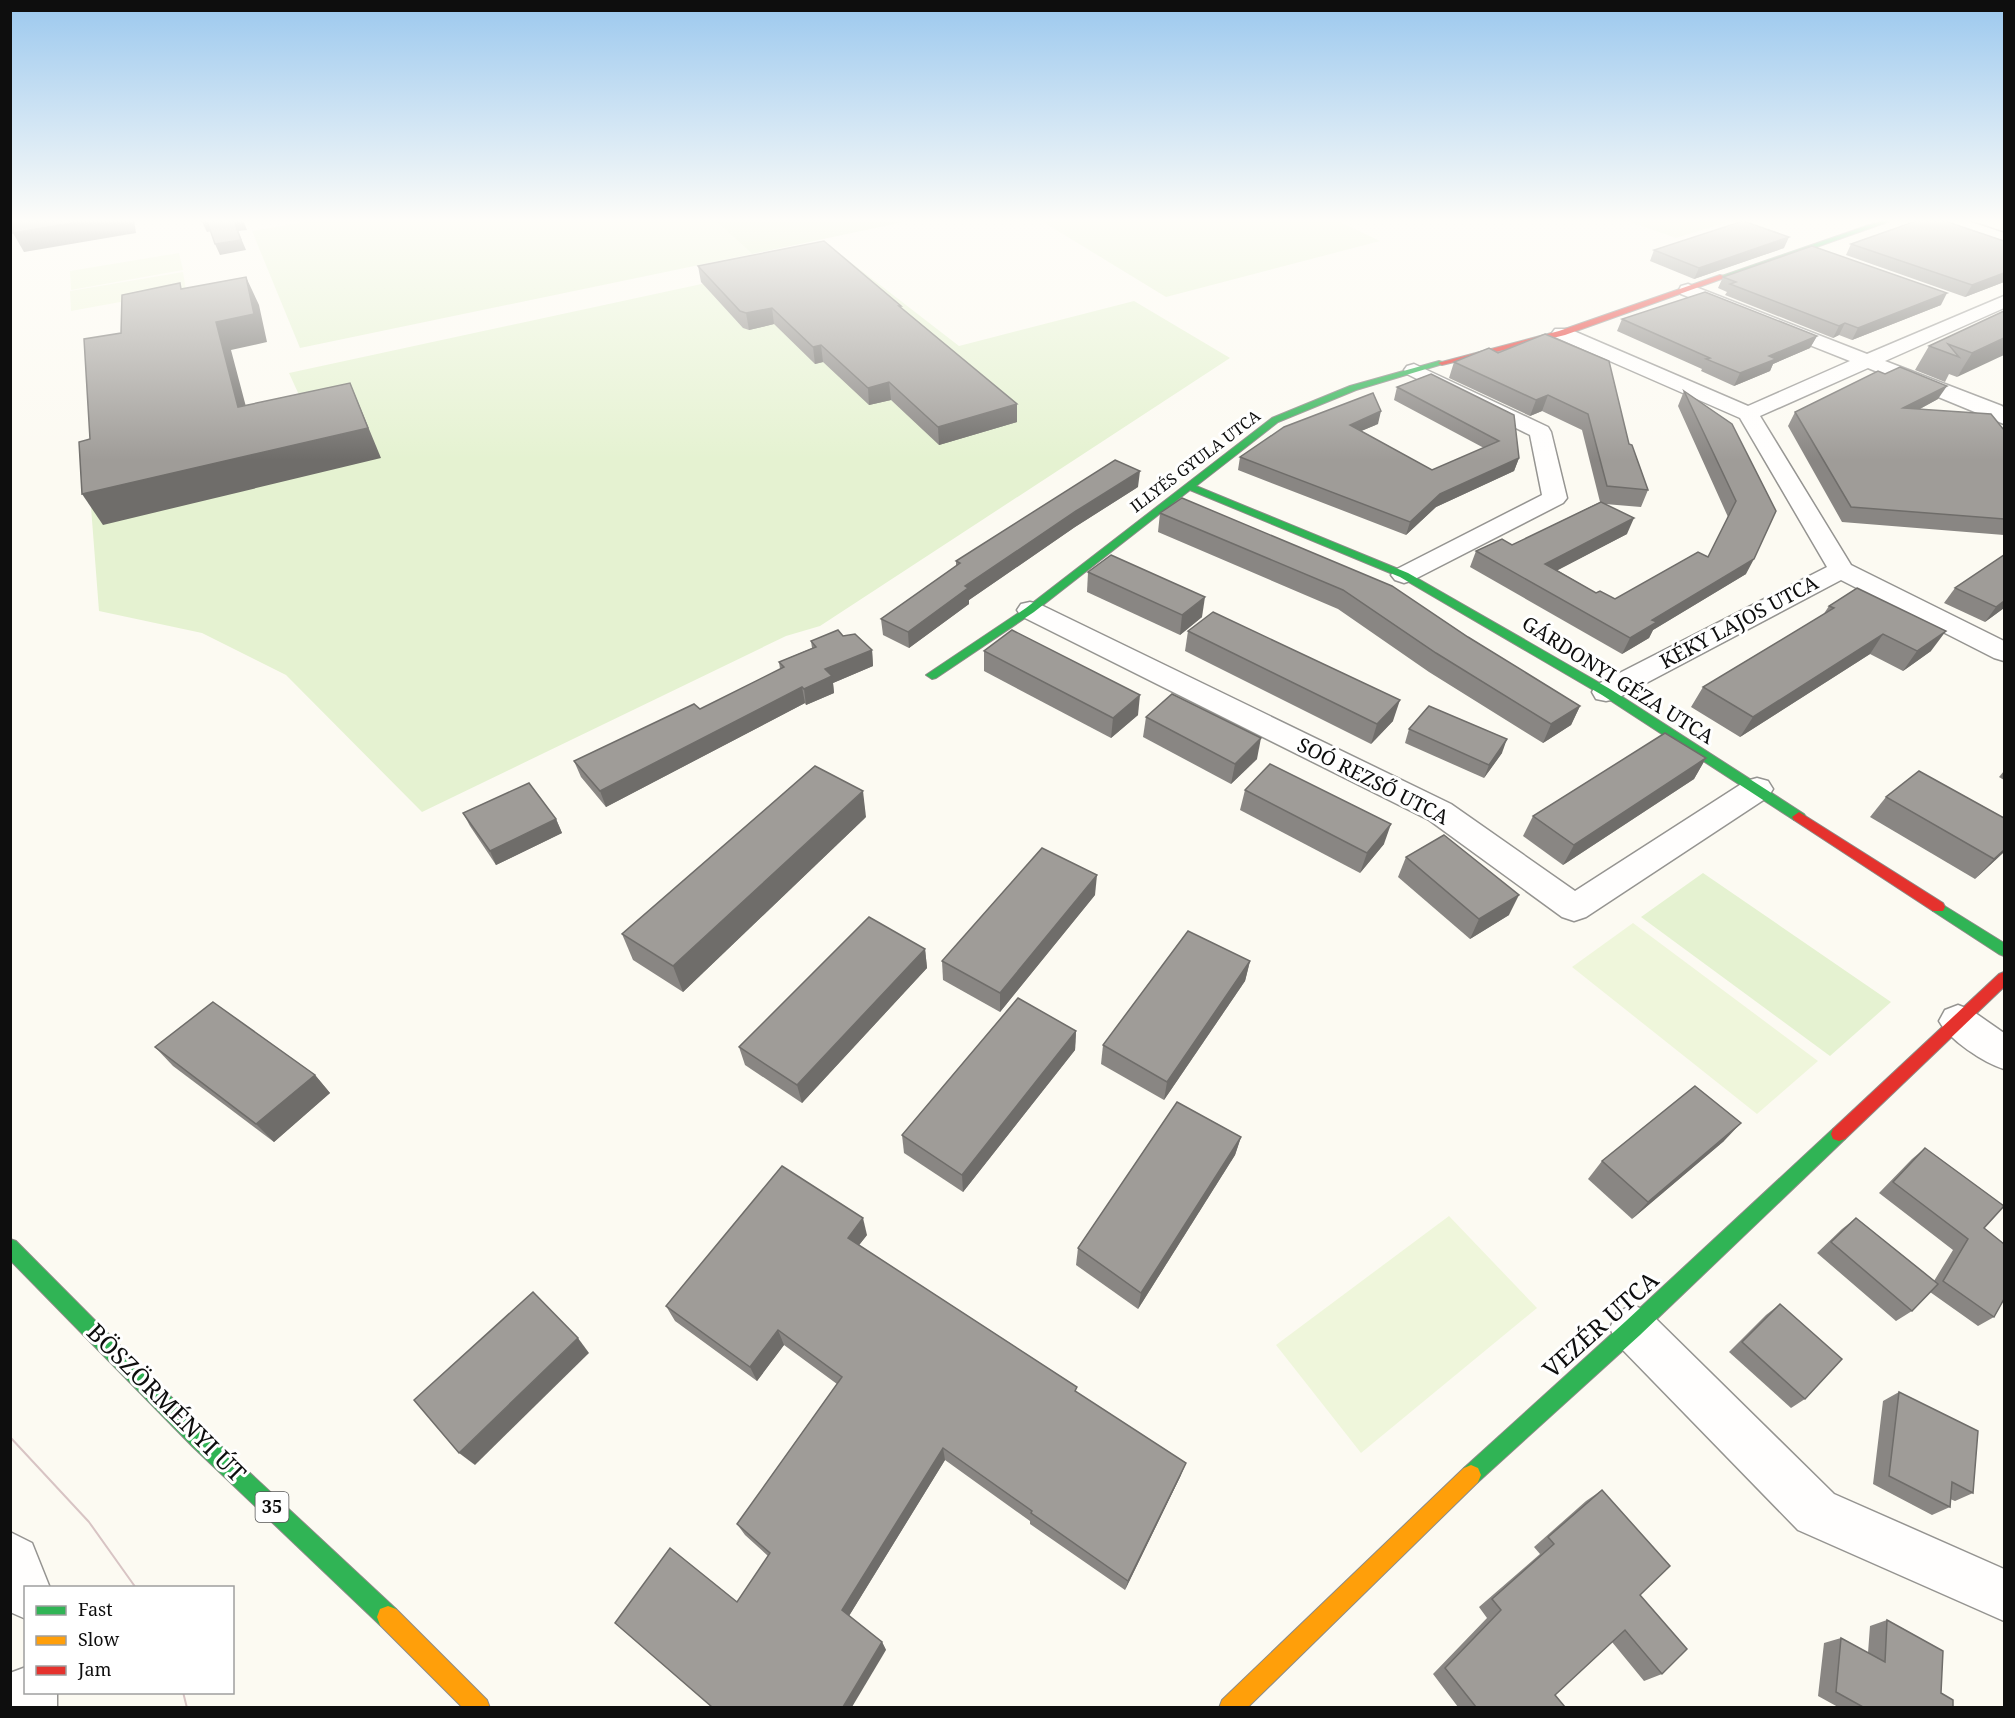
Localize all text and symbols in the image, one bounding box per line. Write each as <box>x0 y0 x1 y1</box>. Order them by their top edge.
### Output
street label: ILLYÉS GYULA UTCA <box>1125 404 1265 517</box>
street label: KÉKY LAJOS UTCA <box>1655 568 1823 675</box>
street label: GÁRDONYI GÉZA UTCA <box>1517 609 1720 750</box>
street label: SOÓ REZSŐ UTCA <box>1293 731 1454 831</box>
street label: VEZÉR UTCA <box>1535 1263 1665 1385</box>
street label: BÖSZÖRMÉNYI ÚT <box>80 1315 254 1489</box>
road number: 35 <box>256 1492 288 1522</box>
legend <box>24 1586 234 1694</box>
text: Fast <box>78 1597 113 1621</box>
text: Slow <box>78 1627 120 1651</box>
text: Jam <box>77 1657 112 1681</box>

